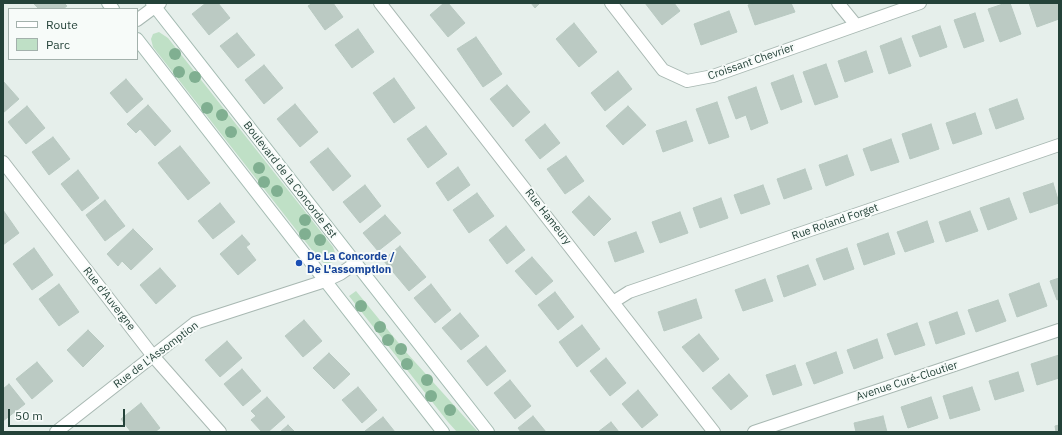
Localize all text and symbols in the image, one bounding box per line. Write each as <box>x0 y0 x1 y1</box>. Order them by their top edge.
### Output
legend <box>8 8 138 60</box>
text: Route <box>46 17 78 32</box>
text: Parc <box>46 37 70 52</box>
street label: Croissant Chevrier <box>706 41 796 83</box>
street label: Boulevard de la Concorde Est <box>240 119 340 241</box>
street label: Rue Hameury <box>522 186 574 248</box>
street label: Rue Roland Forget <box>790 201 880 243</box>
place label: De La Concorde / De L'assomption <box>307 250 395 276</box>
marker: De La Concorde / De L'assomption <box>294 258 304 268</box>
street label: Rue d'Auvergne <box>80 265 138 333</box>
street label: Rue de L'Assomption <box>111 319 201 391</box>
street label: Avenue Curé-Cloutier <box>855 358 959 404</box>
scale bar <box>10 401 127 427</box>
text: 50 m <box>15 408 43 423</box>

